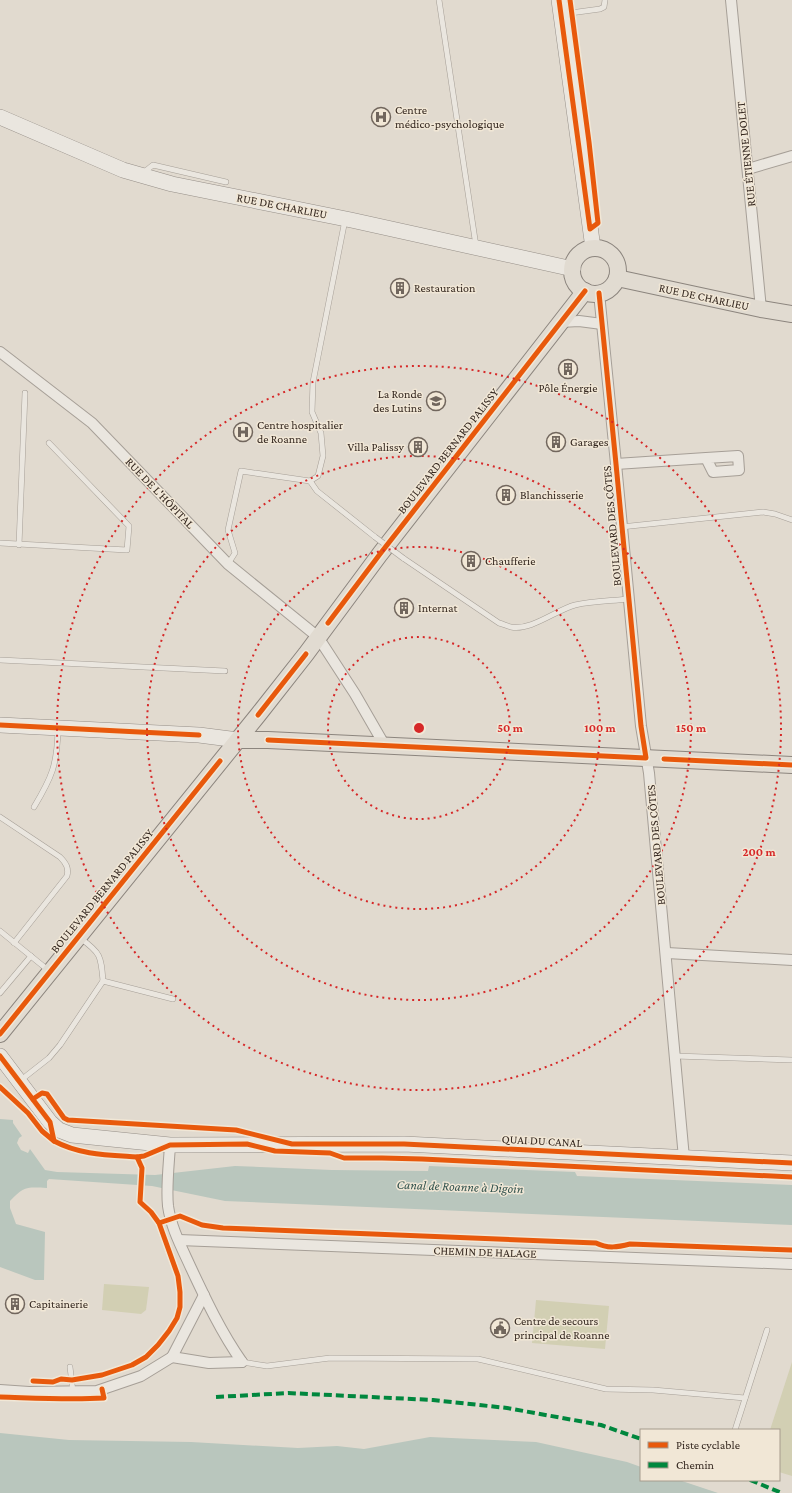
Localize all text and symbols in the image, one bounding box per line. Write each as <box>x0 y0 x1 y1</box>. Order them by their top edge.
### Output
street label: RUE ÉTIENNE DOLET <box>733 100 758 207</box>
place label: Centre médico-psychologique <box>395 103 504 131</box>
hospital icon: Centre médico-psychologique <box>370 106 392 128</box>
street label: RUE DE CHARLIEU <box>235 190 329 222</box>
building icon: Restauration <box>389 277 411 299</box>
place label: Restauration <box>414 281 476 295</box>
street label: RUE DE CHARLIEU <box>658 281 751 313</box>
building icon: Pôle Énergie <box>557 358 579 380</box>
place label: Pôle Énergie <box>539 381 597 395</box>
street label: BOULEVARD BERNARD PALISSY <box>395 385 502 517</box>
place label: La Ronde des Lutins <box>373 387 422 415</box>
school or university icon: La Ronde des Lutins <box>425 390 447 412</box>
place label: Centre hospitalier de Roanne <box>257 418 344 446</box>
hospital icon: Centre hospitalier de Roanne <box>232 421 254 443</box>
building icon: Garages <box>545 431 567 453</box>
place label: Garages <box>570 435 609 449</box>
building icon: Villa Palissy <box>407 436 429 458</box>
place label: Villa Palissy <box>348 440 404 454</box>
street label: RUE DE L'HÔPITAL <box>123 455 197 531</box>
street label: BOULEVARD DES CÔTES <box>600 465 624 587</box>
building icon: Blanchisserie <box>495 484 517 506</box>
place label: Blanchisserie <box>520 488 584 502</box>
building icon: Chaufferie <box>460 550 482 572</box>
place label: Chaufferie <box>485 554 535 568</box>
building icon: Internat <box>393 597 415 619</box>
place label: Internat <box>418 601 459 615</box>
centre of rings <box>412 721 426 735</box>
text: 50 m <box>497 721 524 735</box>
text: 100 m <box>584 721 617 735</box>
text: 150 m <box>676 721 707 735</box>
street label: BOULEVARD DES CÔTES <box>644 784 668 906</box>
street label: BOULEVARD BERNARD PALISSY <box>48 826 157 956</box>
text: 200 m <box>742 845 776 859</box>
street label: QUAI DU CANAL <box>501 1132 583 1150</box>
water label: Canal de Roanne à Digoin <box>396 1177 524 1196</box>
street label: CHEMIN DE HALAGE <box>433 1243 537 1261</box>
building icon: Capitainerie <box>4 1293 26 1315</box>
place label: Capitainerie <box>29 1297 88 1311</box>
place label: Centre de secours principal de Roanne <box>514 1314 610 1342</box>
public building icon: Centre de secours principal de Roanne <box>489 1317 511 1339</box>
legend <box>640 1429 780 1481</box>
text: Piste cyclable <box>676 1438 740 1452</box>
text: Chemin <box>676 1458 715 1472</box>

